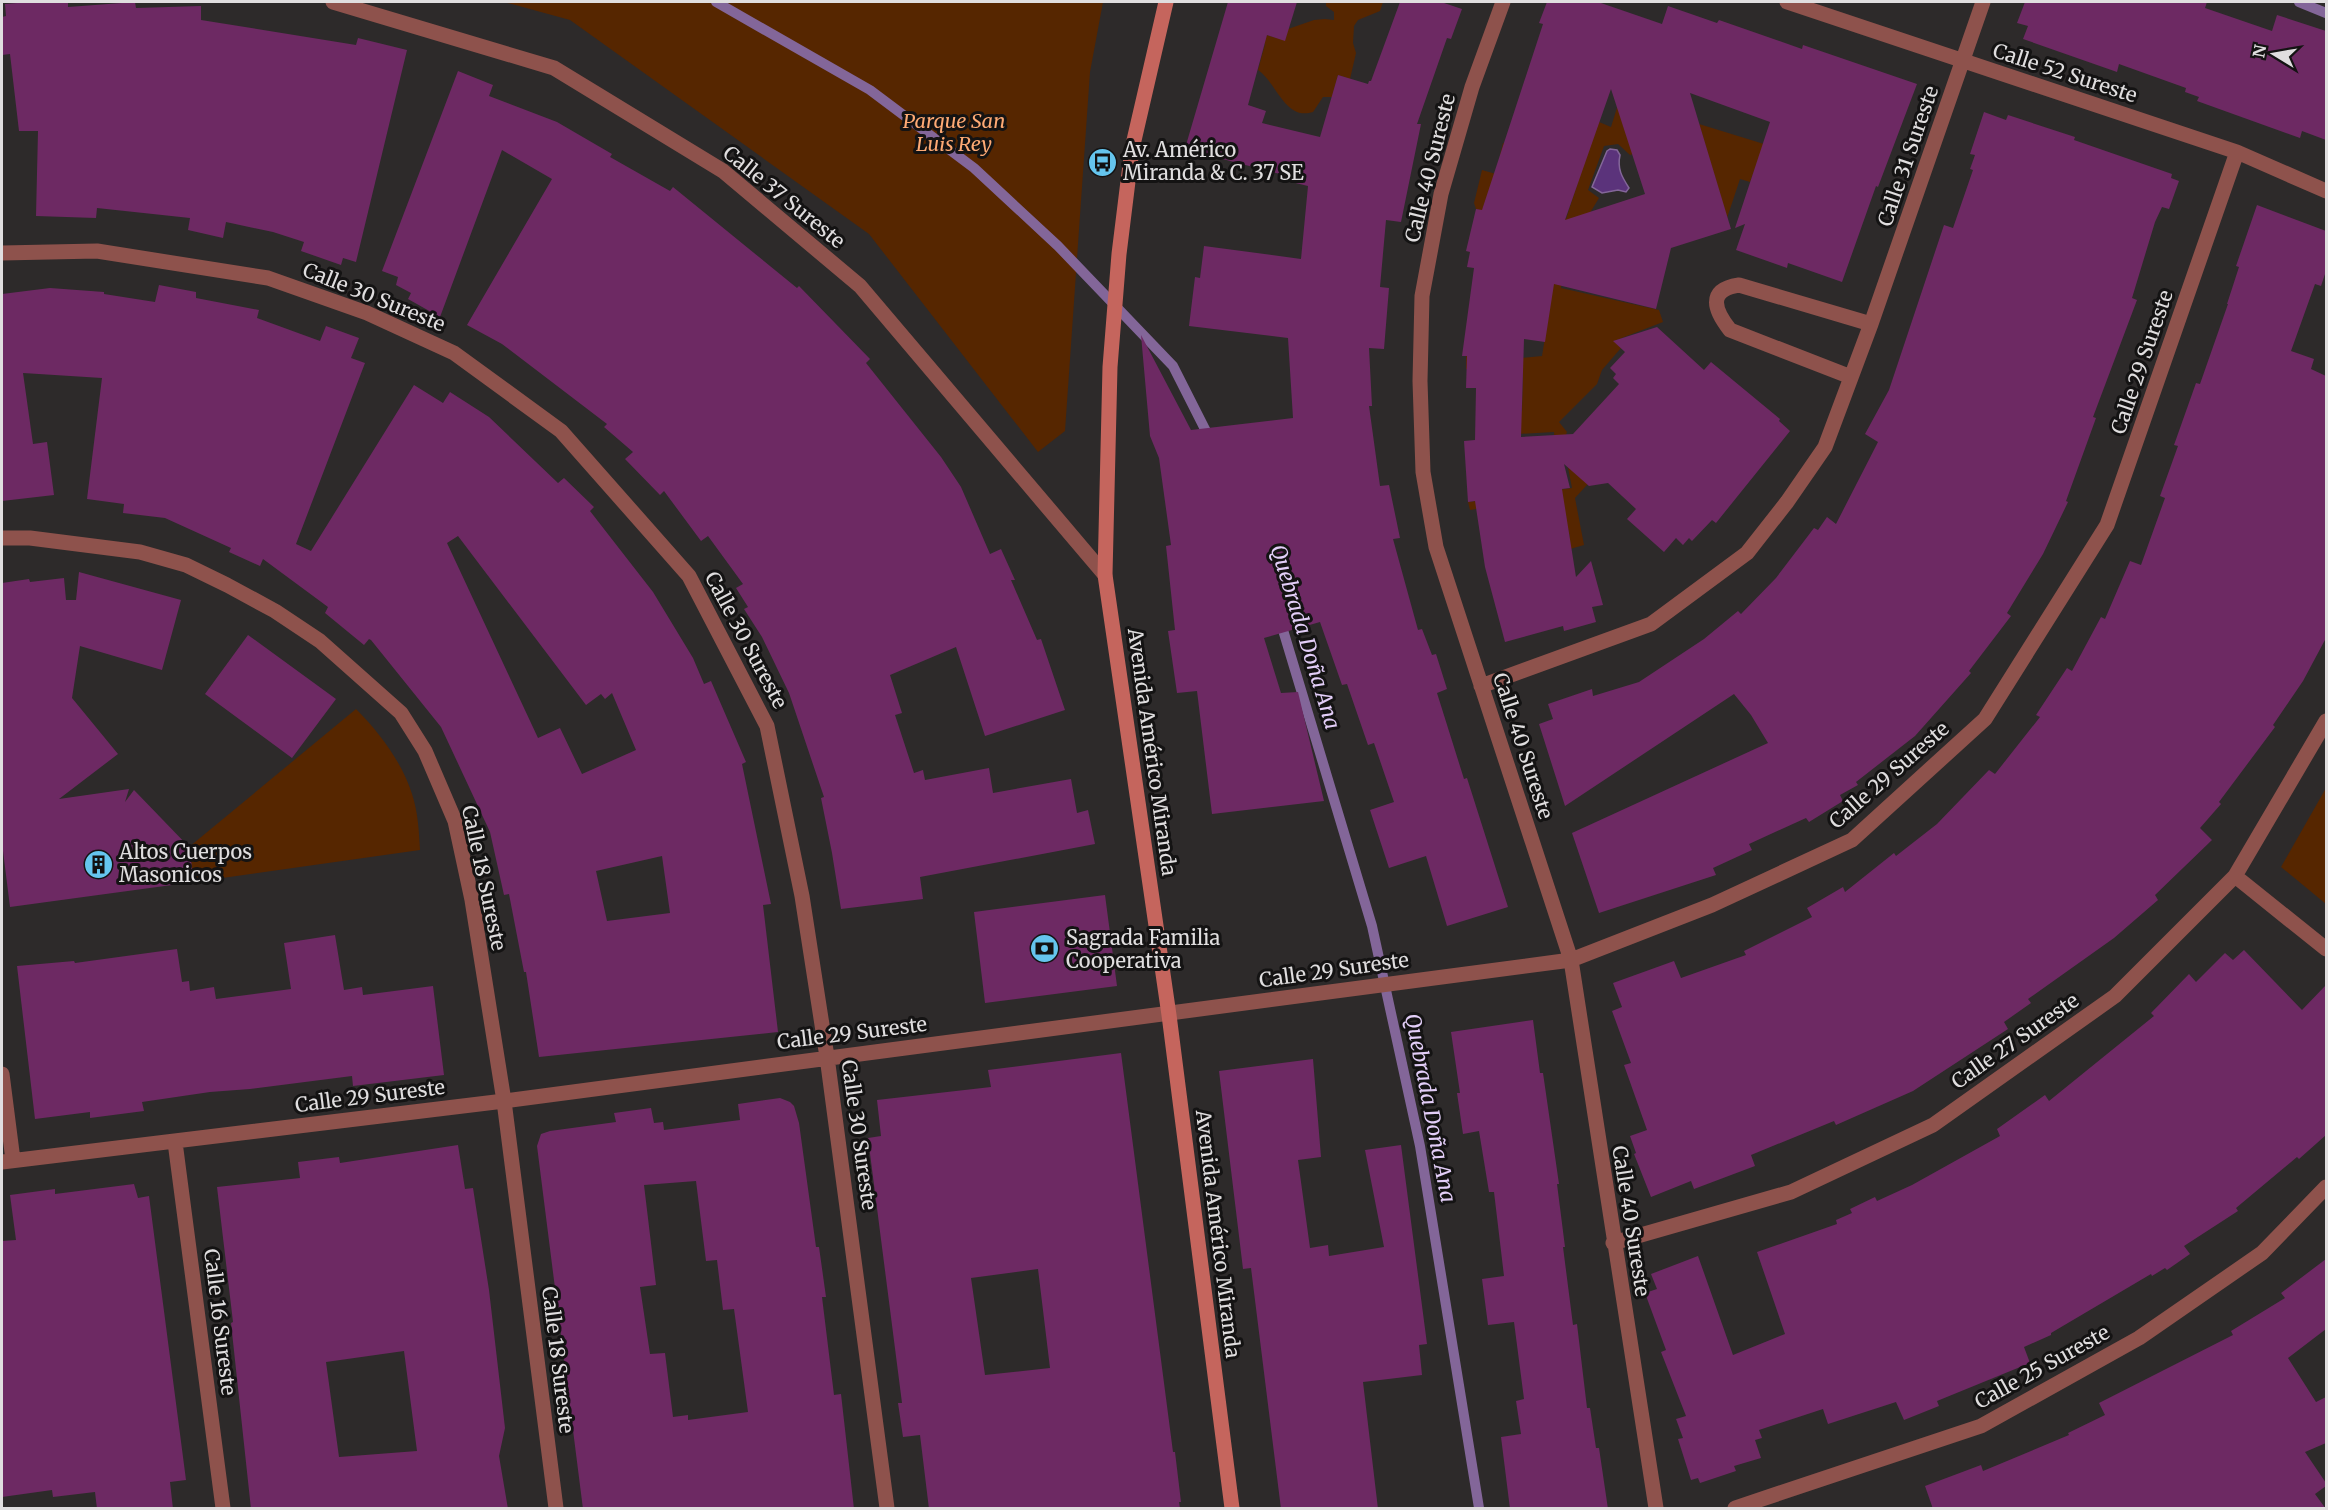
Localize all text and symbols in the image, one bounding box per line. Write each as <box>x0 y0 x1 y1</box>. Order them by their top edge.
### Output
north arrow <box>2244 24 2304 84</box>
street label: Calle 52 Sureste <box>1990 37 2140 108</box>
text: N <box>2248 43 2270 59</box>
street label: Calle 31 Sureste <box>1872 82 1943 229</box>
street label: Calle 40 Sureste <box>1399 91 1460 245</box>
park label: Parque San Luis Rey <box>903 108 1005 156</box>
place label: Av. Américo Miranda & C. 37 SE <box>1122 137 1304 185</box>
street label: Calle 37 Sureste <box>718 140 850 253</box>
bus stop icon: Av. Américo Miranda & C. 37 SE <box>1086 146 1118 178</box>
street label: Calle 30 Sureste <box>299 257 449 336</box>
street label: Calle 29 Sureste <box>2105 287 2178 437</box>
water label: Quebrada Doña Ana <box>1265 541 1346 732</box>
street label: Calle 30 Sureste <box>700 567 793 712</box>
street label: Avenida Américo Miranda <box>1123 625 1182 878</box>
street label: Calle 40 Sureste <box>1488 670 1559 822</box>
street label: Calle 29 Sureste <box>1824 716 1954 833</box>
street label: Calle 18 Sureste <box>457 803 512 953</box>
place label: Altos Cuerpos Masonicos <box>118 839 252 887</box>
building icon: Altos Cuerpos Masonicos <box>82 848 114 880</box>
place label: Sagrada Familia Cooperativa <box>1066 925 1221 973</box>
bank icon: Sagrada Familia Cooperativa <box>1029 933 1061 965</box>
street label: Calle 29 Sureste <box>1258 947 1410 992</box>
street label: Calle 27 Sureste <box>1946 987 2083 1094</box>
street label: Calle 29 Sureste <box>776 1011 928 1054</box>
water label: Quebrada Doña Ana <box>1399 1011 1462 1205</box>
street label: Calle 30 Sureste <box>837 1058 882 1212</box>
street label: Calle 29 Sureste <box>294 1074 446 1117</box>
street label: Avenida Américo Miranda <box>1191 1107 1246 1360</box>
street label: Calle 40 Sureste <box>1607 1144 1656 1298</box>
street label: Calle 16 Sureste <box>199 1247 242 1397</box>
street label: Calle 18 Sureste <box>537 1285 580 1435</box>
street label: Calle 25 Sureste <box>1970 1319 2113 1414</box>

